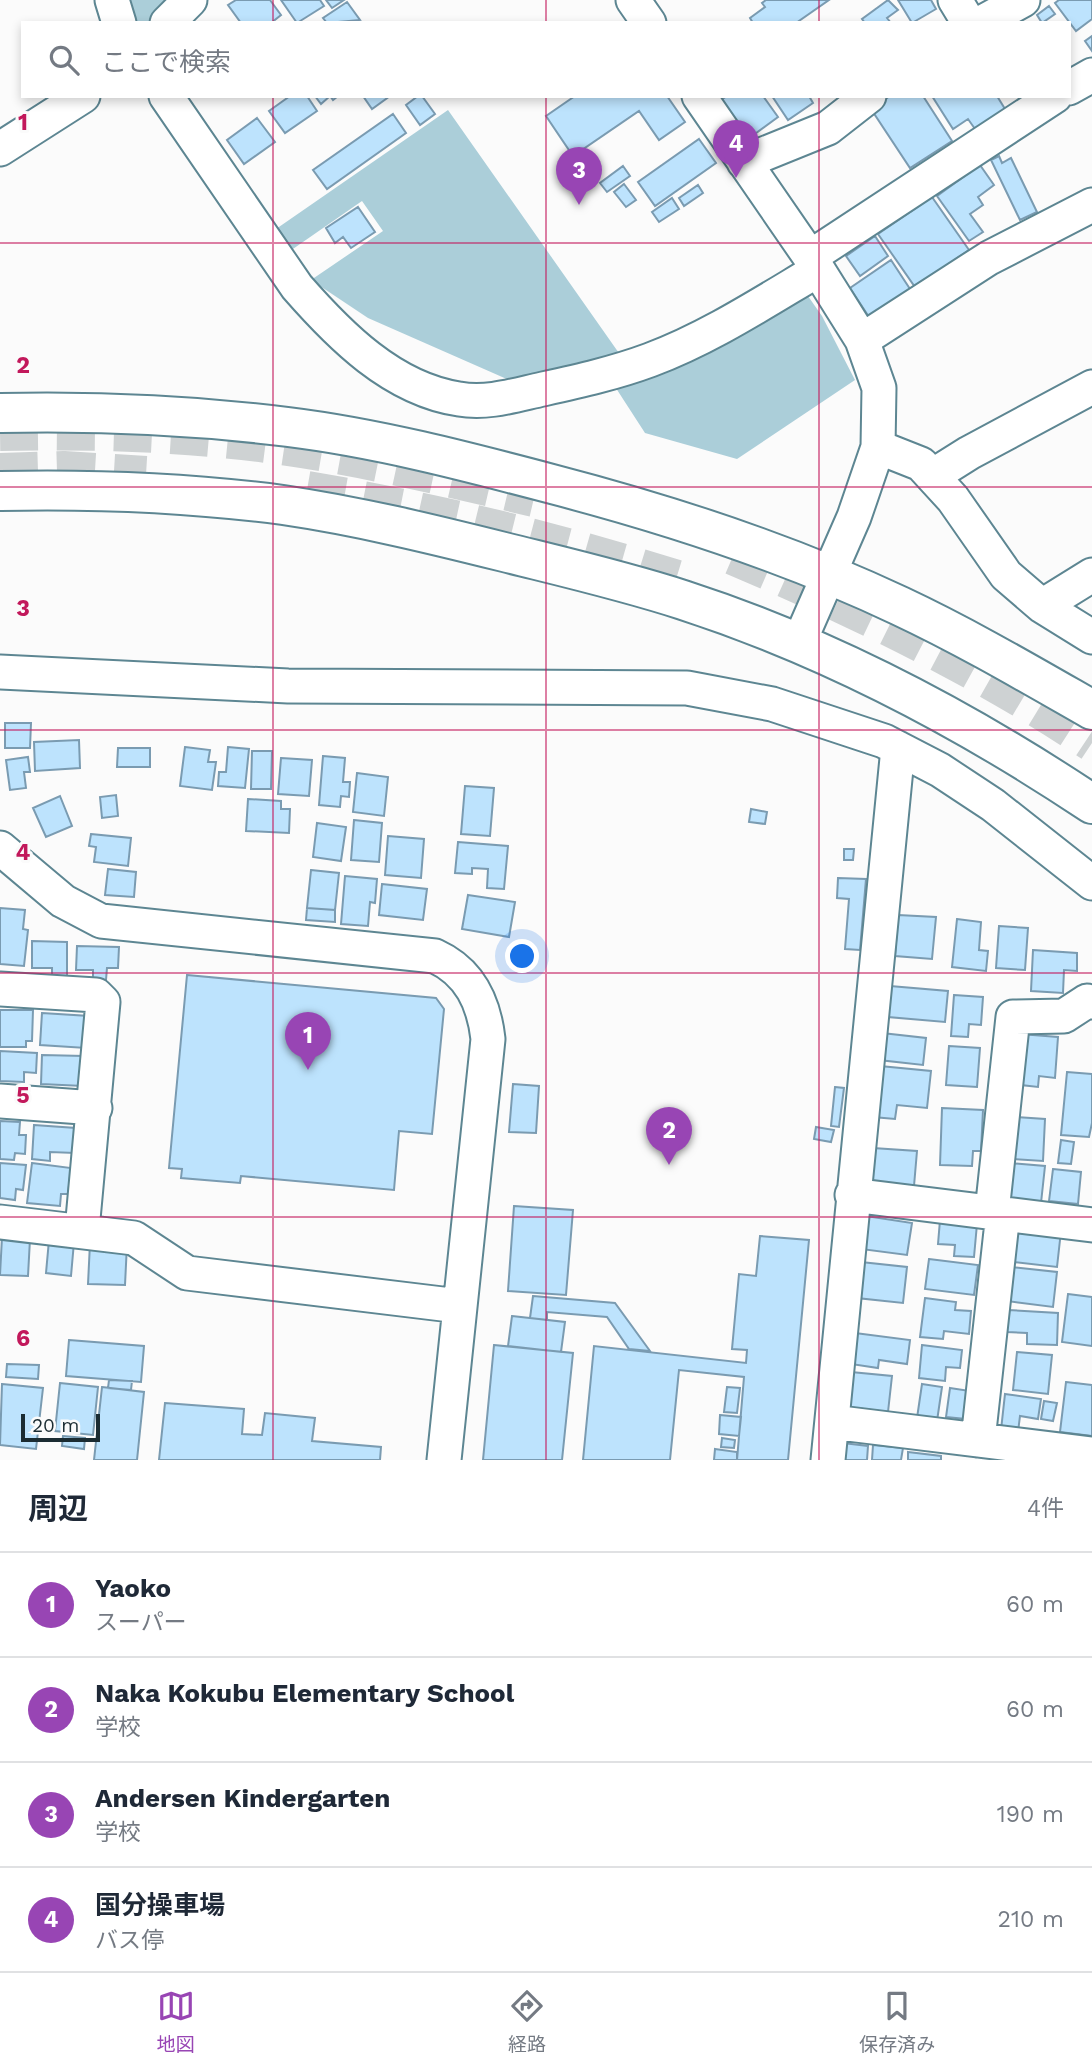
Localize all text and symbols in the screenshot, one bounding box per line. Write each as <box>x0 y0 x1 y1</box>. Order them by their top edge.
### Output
search box <box>21 21 1071 98</box>
icon: search <box>45 41 83 79</box>
text: ここで検索 <box>101 47 231 77</box>
text: 1 <box>18 109 28 136</box>
pin: 4 <box>713 120 759 178</box>
pin: 3 <box>556 147 602 205</box>
text: 2 <box>16 352 30 379</box>
text: 3 <box>16 595 30 622</box>
text: 4 <box>16 839 31 866</box>
your location <box>505 939 539 973</box>
pin: 1 <box>285 1012 331 1070</box>
text: 5 <box>16 1082 30 1109</box>
pin: 2 <box>646 1107 692 1165</box>
text: 6 <box>16 1325 30 1352</box>
scale bar <box>21 1411 100 1443</box>
text: 20 m <box>32 1414 79 1437</box>
text: 周辺 <box>28 1491 88 1526</box>
text: 4件 <box>1027 1495 1064 1522</box>
text: Yaoko <box>95 1573 171 1603</box>
text: 1 <box>46 1591 56 1618</box>
text: 60 m <box>1006 1591 1064 1618</box>
text: スーパー <box>95 1609 187 1636</box>
text: Naka Kokubu Elementary School <box>95 1678 514 1708</box>
text: 2 <box>44 1696 58 1723</box>
text: 60 m <box>1006 1696 1064 1723</box>
text: 学校 <box>95 1714 141 1741</box>
text: Andersen Kindergarten <box>95 1783 390 1813</box>
text: 3 <box>44 1801 58 1828</box>
text: 190 m <box>997 1801 1064 1828</box>
text: 学校 <box>95 1819 141 1846</box>
text: 国分操車場 <box>95 1890 225 1920</box>
text: 4 <box>44 1906 58 1933</box>
text: 210 m <box>998 1906 1064 1933</box>
text: バス停 <box>95 1927 164 1954</box>
tab: 地図 <box>157 1987 195 2056</box>
tab: 経路 <box>508 1987 546 2056</box>
tab: 保存済み <box>859 1987 935 2056</box>

